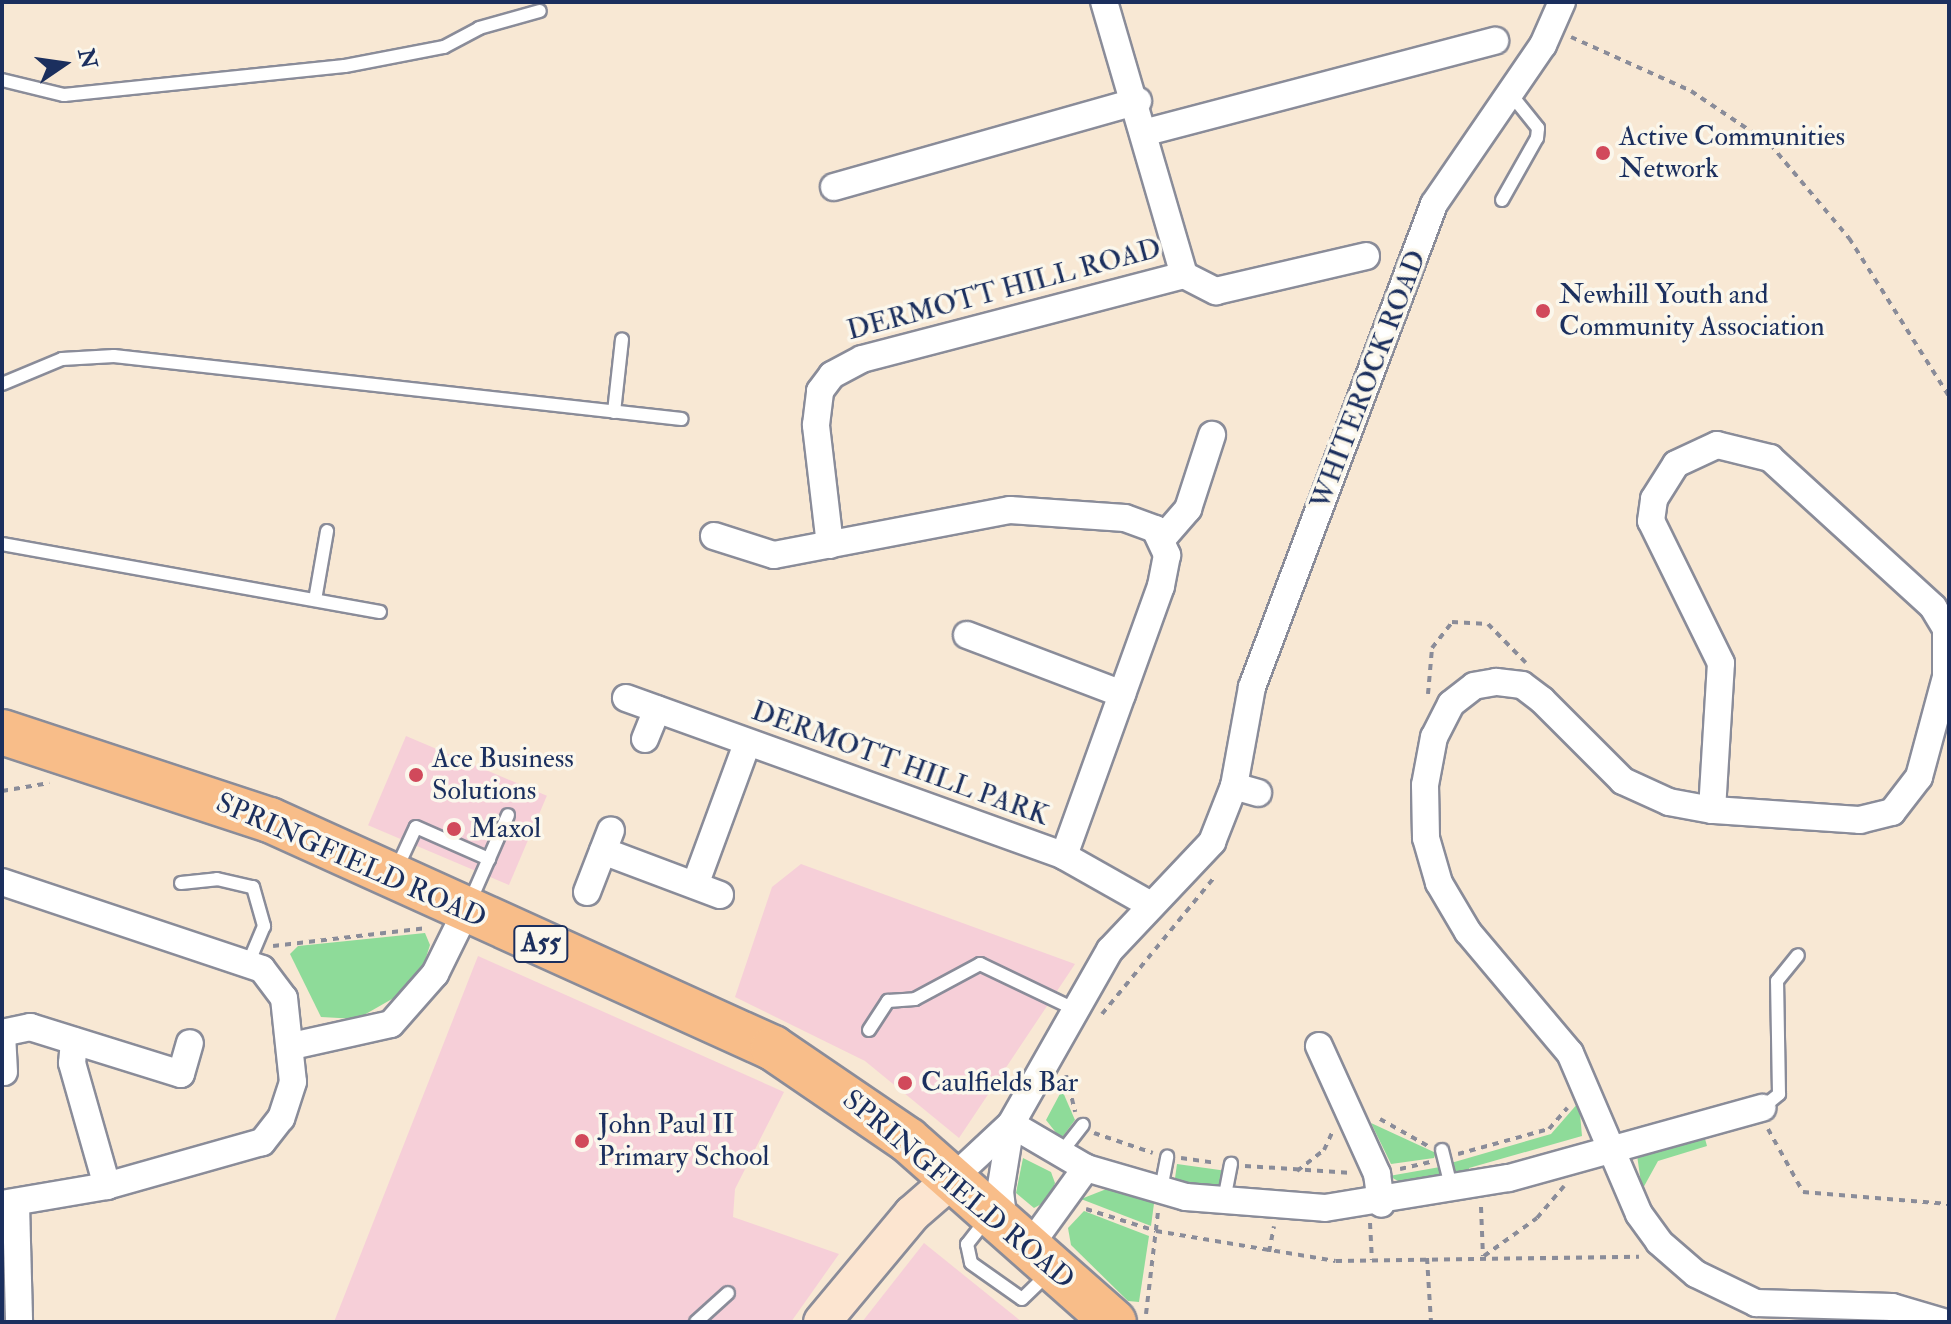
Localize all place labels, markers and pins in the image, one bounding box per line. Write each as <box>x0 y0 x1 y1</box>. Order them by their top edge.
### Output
place label: Active Communities Network <box>1619 120 1845 186</box>
marker: Active Communities Network <box>1594 144 1612 162</box>
place label: Newhill Youth and Community Association <box>1559 278 1825 344</box>
marker: Newhill Youth and Community Association <box>1534 302 1552 320</box>
place label: Ace Business Solutions <box>432 742 574 808</box>
marker: Ace Business Solutions <box>407 766 425 784</box>
place label: Maxol <box>470 812 541 846</box>
marker: Maxol <box>445 820 463 838</box>
place label: Caulfields Bar <box>921 1066 1078 1100</box>
marker: Caulfields Bar <box>896 1074 914 1092</box>
place label: John Paul II Primary School <box>598 1108 769 1174</box>
marker: John Paul II Primary School <box>573 1132 591 1150</box>

